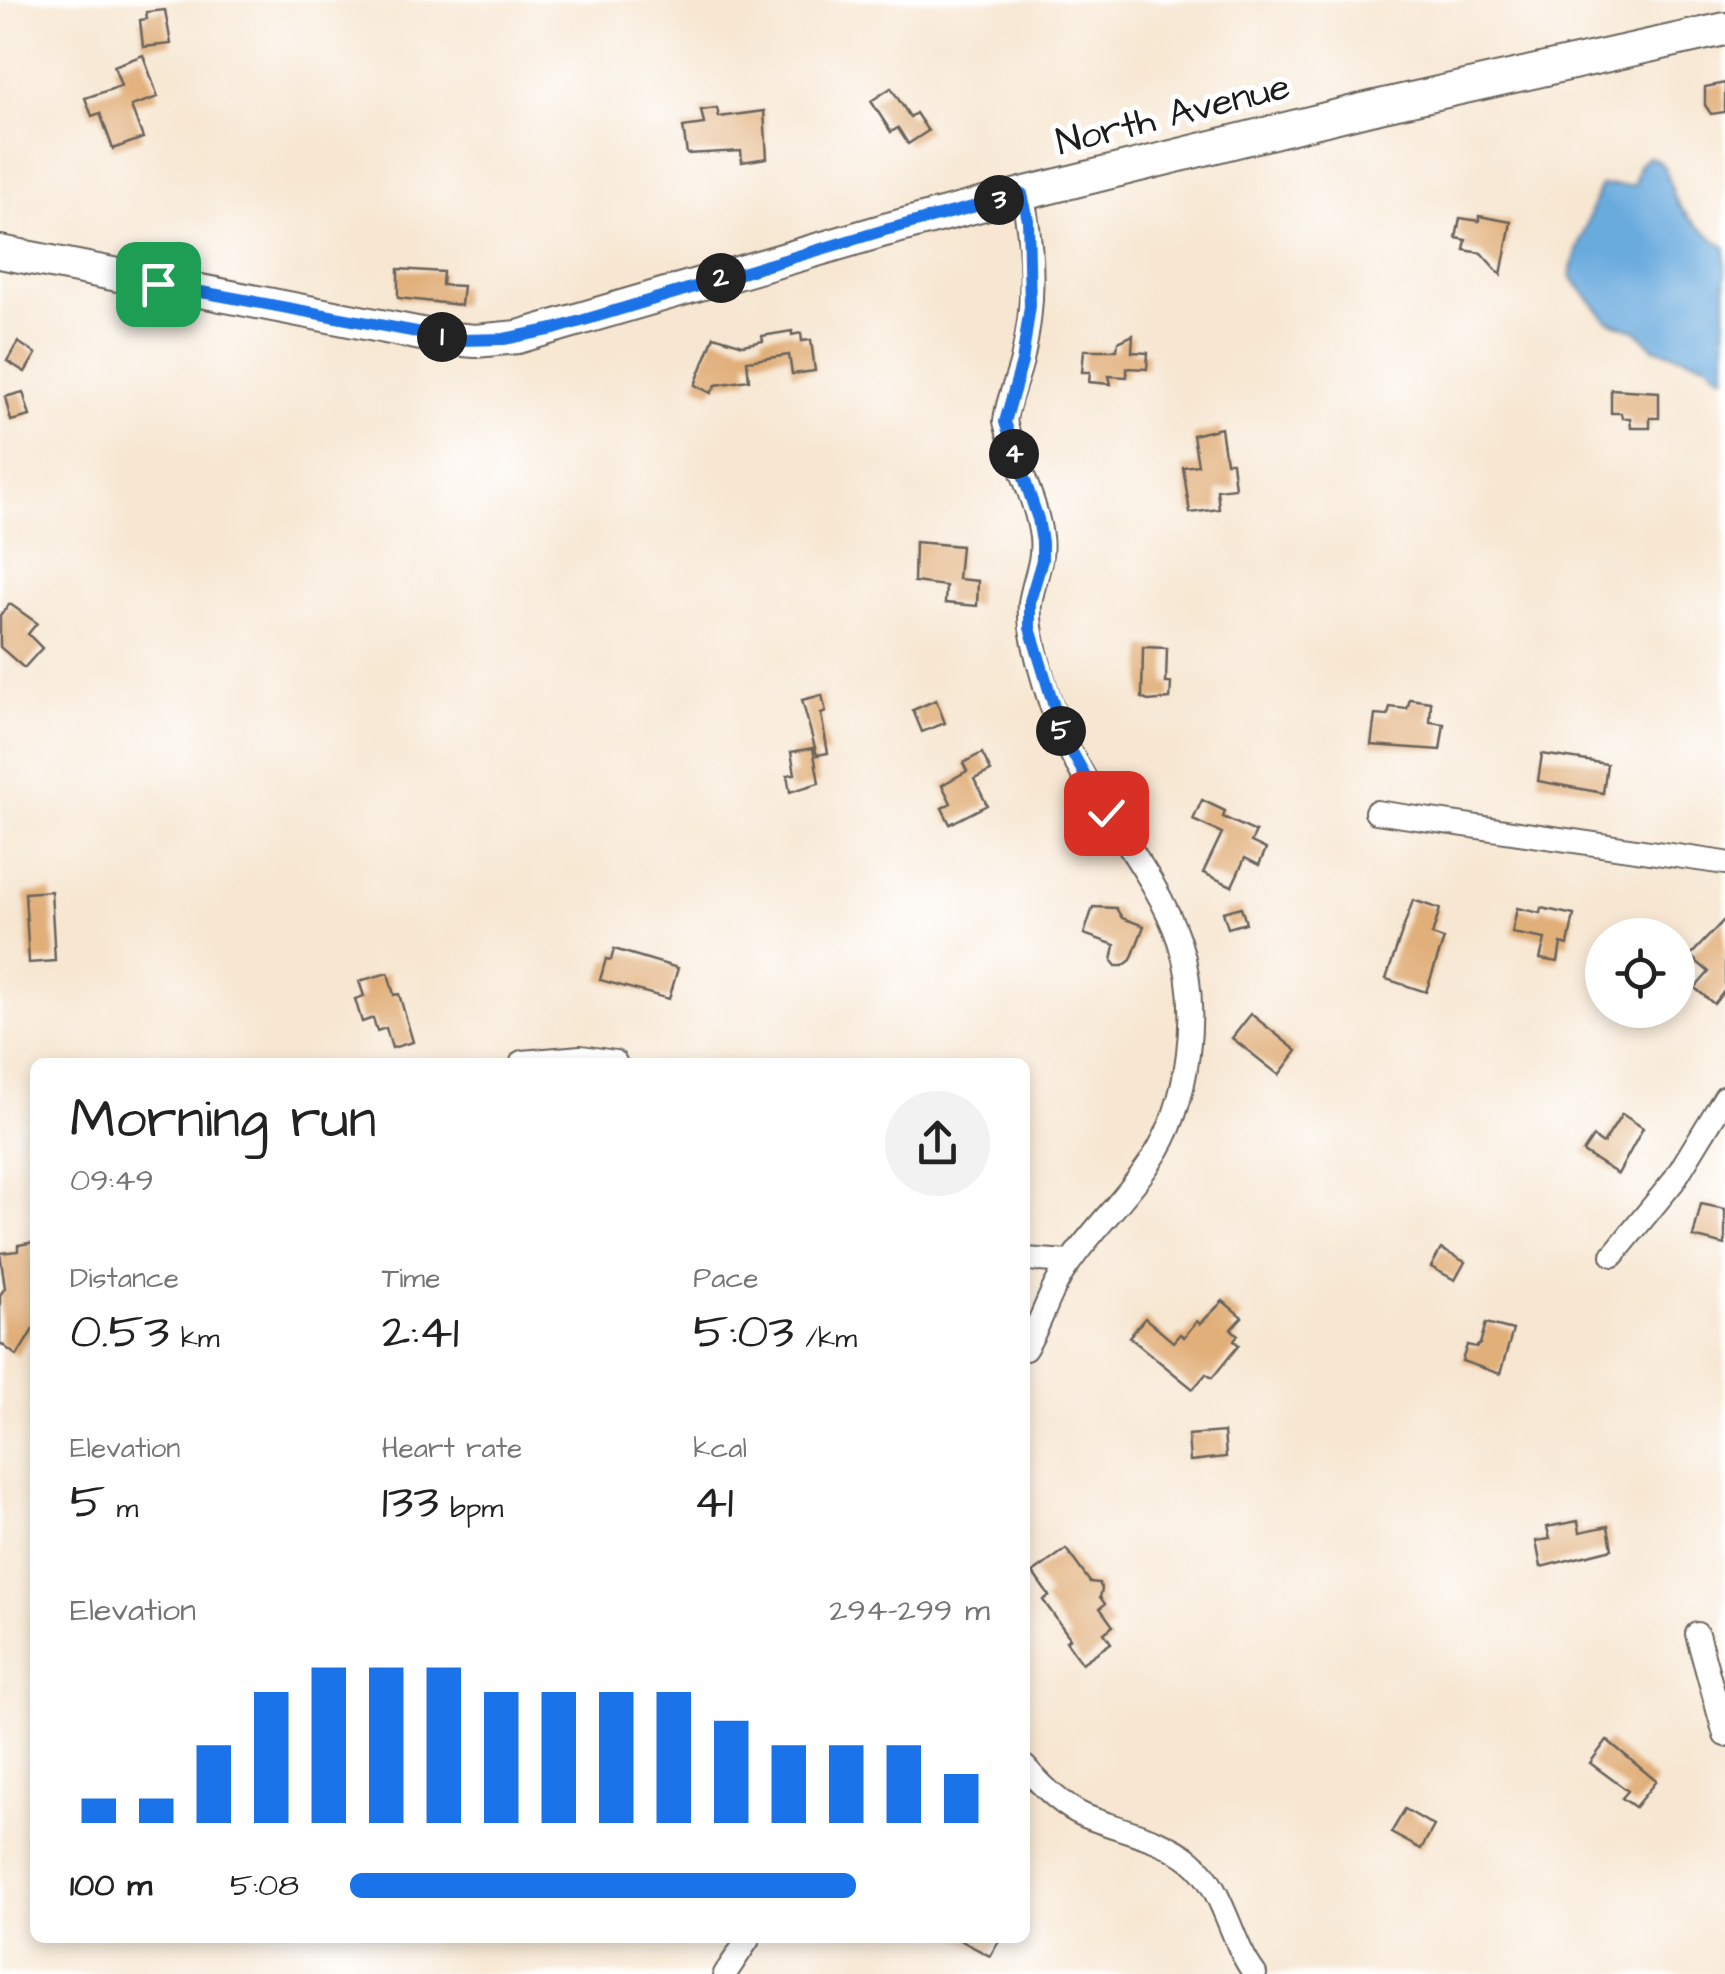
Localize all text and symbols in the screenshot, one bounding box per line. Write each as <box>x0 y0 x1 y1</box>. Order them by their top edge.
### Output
street label: North Avenue <box>1051 61 1295 169</box>
pin: 3 <box>974 175 1024 225</box>
text: 3 <box>992 180 1006 219</box>
pin <box>116 242 201 327</box>
pin: 2 <box>696 253 746 303</box>
icon: arrive <box>131 257 186 312</box>
text: 2 <box>713 258 729 297</box>
pin: 1 <box>417 312 467 362</box>
text: 1 <box>440 317 444 356</box>
pin: 4 <box>989 429 1039 479</box>
text: 4 <box>1004 434 1024 473</box>
pin: 5 <box>1036 706 1086 756</box>
text: 5 <box>1051 711 1071 750</box>
pin <box>1064 771 1149 856</box>
icon: check <box>1079 786 1134 841</box>
map controls <box>1585 918 1695 1028</box>
button: locate <box>1585 918 1695 1028</box>
text: Morning run <box>70 1082 376 1158</box>
button: share <box>885 1091 990 1196</box>
text: 09:49 <box>70 1158 154 1203</box>
text: Distance <box>70 1259 179 1298</box>
text: Time <box>382 1259 440 1298</box>
text: Pace <box>693 1259 758 1298</box>
text: 0.53 <box>70 1298 169 1367</box>
text: 2:41 <box>382 1298 459 1367</box>
text: 5:03 <box>693 1298 794 1367</box>
text: km <box>169 1319 220 1358</box>
text: /km <box>794 1319 857 1358</box>
text: Elevation <box>70 1429 180 1468</box>
text: Heart rate <box>382 1429 522 1468</box>
text: kcal <box>693 1429 747 1468</box>
text: 5 <box>70 1468 105 1537</box>
text: 133 <box>382 1468 439 1537</box>
text: 41 <box>693 1468 734 1537</box>
text: m <box>105 1489 138 1528</box>
text: bpm <box>439 1489 503 1528</box>
text: Elevation <box>70 1588 196 1633</box>
text: 294–299 m <box>829 1588 990 1633</box>
text: 100 m <box>70 1863 152 1908</box>
text: 5:08 <box>230 1863 299 1908</box>

